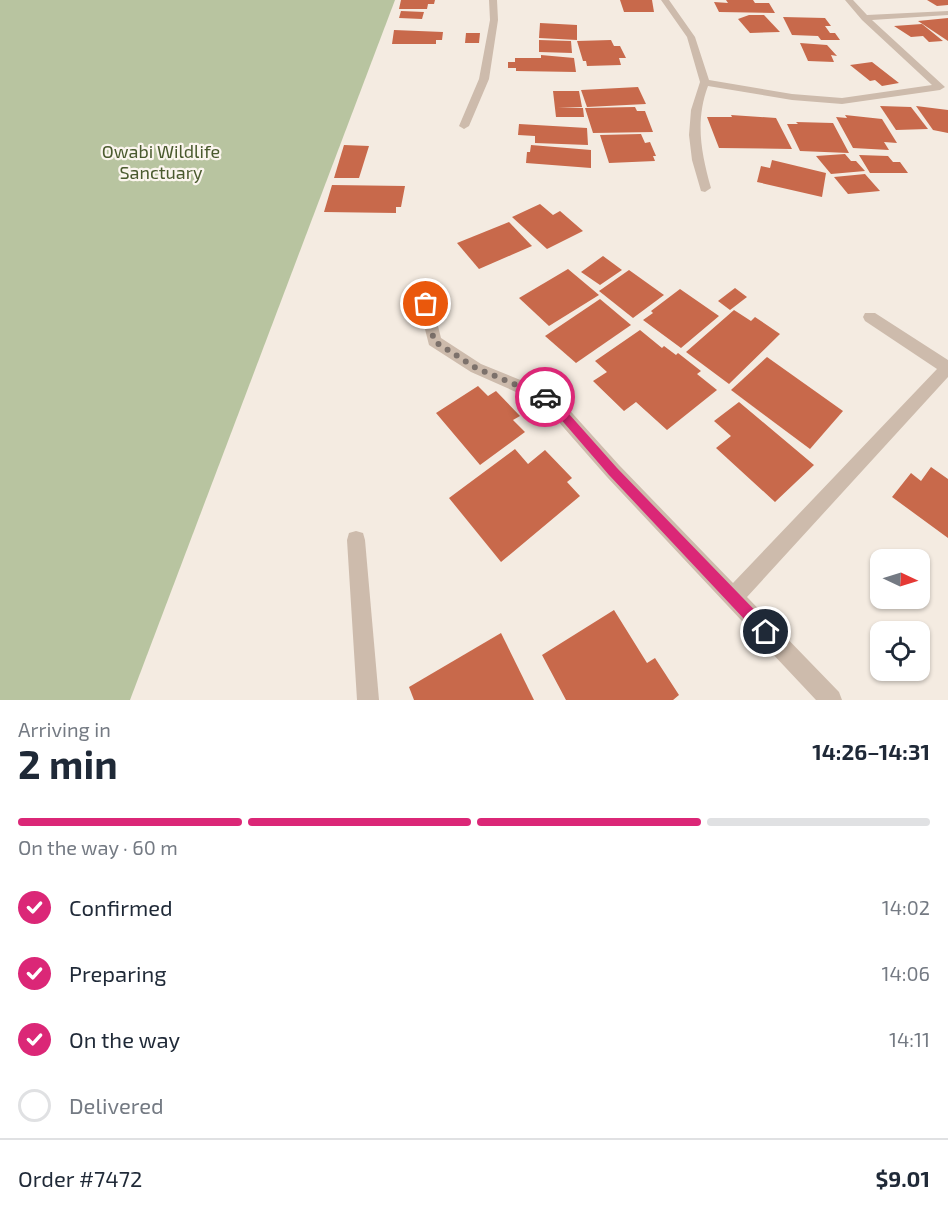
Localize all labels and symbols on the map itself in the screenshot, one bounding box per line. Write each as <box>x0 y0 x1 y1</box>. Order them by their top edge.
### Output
park label: Owabi Wildlife Sanctuary <box>102 140 220 183</box>
pin <box>400 278 451 329</box>
courier <box>515 367 575 427</box>
north arrow <box>870 549 930 609</box>
pin <box>740 606 791 657</box>

